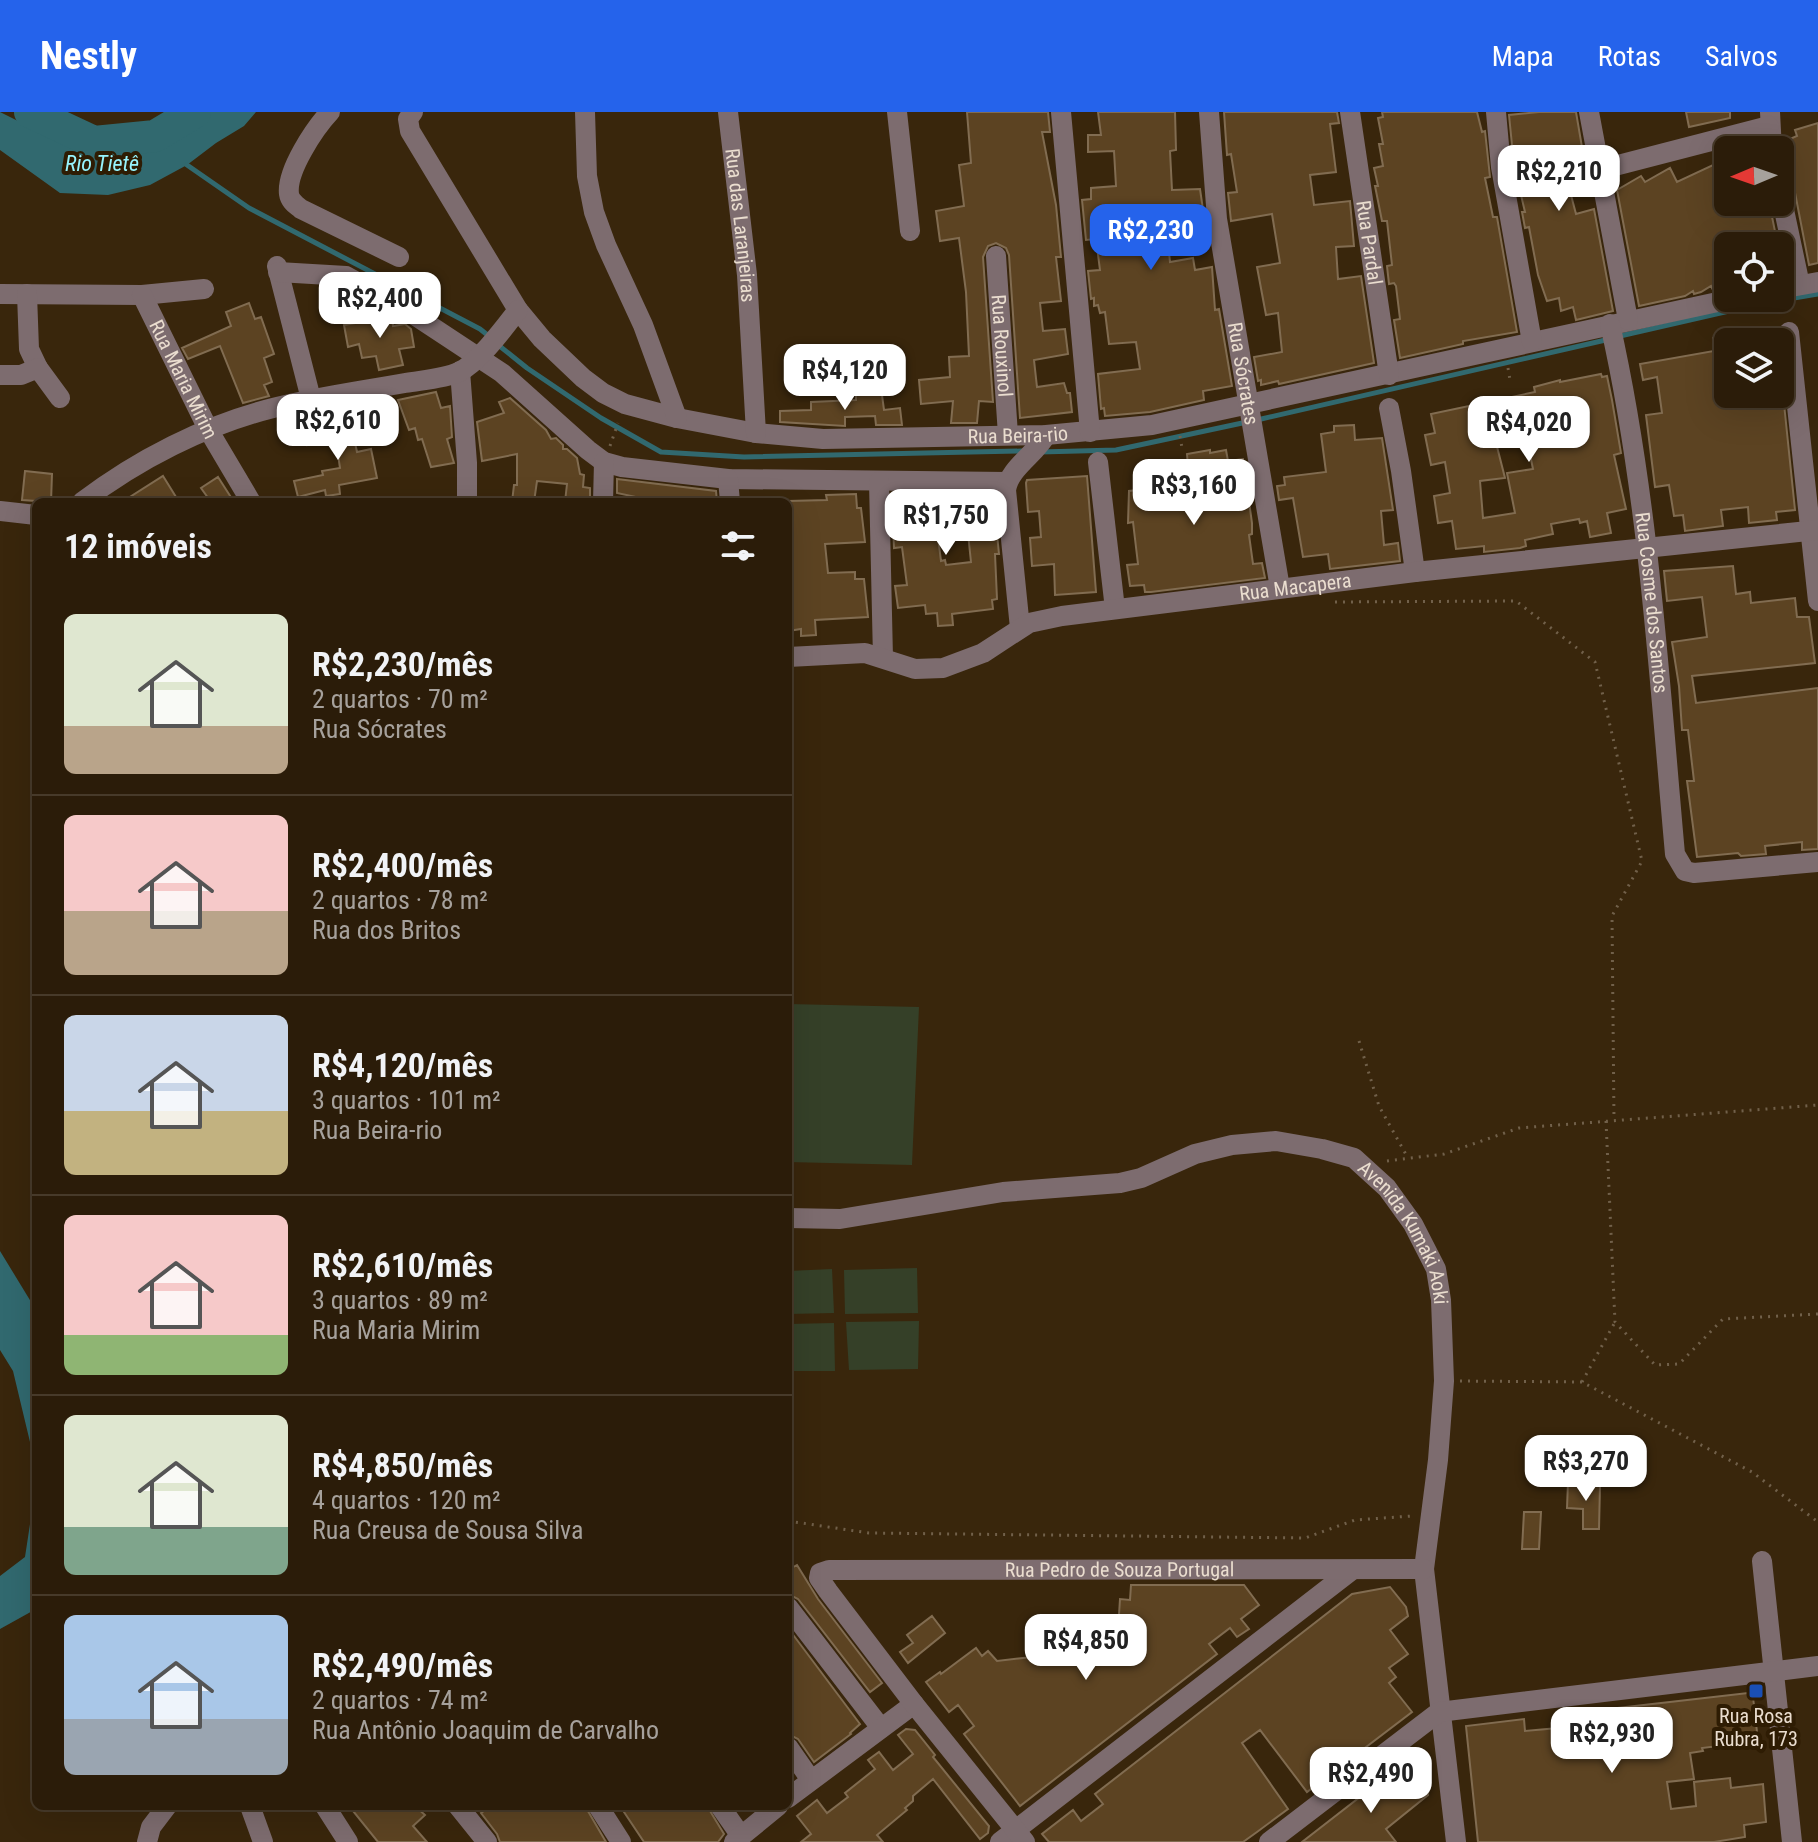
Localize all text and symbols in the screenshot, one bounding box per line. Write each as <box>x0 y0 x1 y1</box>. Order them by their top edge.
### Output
text: Nestly <box>40 34 137 78</box>
text: Mapa <box>1492 40 1554 73</box>
text: Rotas <box>1598 40 1661 73</box>
text: Salvos <box>1705 40 1778 73</box>
north arrow <box>1714 136 1794 216</box>
map controls <box>1714 136 1794 408</box>
pin: R$2,210 <box>1485 145 1633 213</box>
street label: Rua das Laranjeiras <box>720 147 761 303</box>
water label: Rio Tietê <box>65 151 139 176</box>
text: R$2,210 <box>1516 156 1602 186</box>
street label: Rua Pardal <box>1351 199 1387 286</box>
pin: R$2,230 <box>1077 204 1225 272</box>
text: R$2,230 <box>1108 215 1194 245</box>
button: locate <box>1714 232 1794 312</box>
pin: R$2,400 <box>306 272 454 340</box>
text: R$2,400 <box>337 283 423 313</box>
street label: Rua Rouxinol <box>987 294 1017 398</box>
street label: Rua Maria Mirim <box>144 316 223 443</box>
street label: Rua Sócrates <box>1223 320 1264 427</box>
button: layers <box>1714 328 1794 408</box>
pin: R$4,120 <box>771 344 919 412</box>
text: R$4,120 <box>802 355 888 385</box>
pin: R$2,610 <box>264 394 412 462</box>
pin: R$4,020 <box>1455 396 1603 464</box>
text: R$2,610 <box>295 405 381 435</box>
text: R$4,020 <box>1486 407 1572 437</box>
street label: Rua Beira-rio <box>967 421 1069 448</box>
pin: R$3,160 <box>1120 459 1268 527</box>
text: R$3,160 <box>1151 470 1237 500</box>
pin: R$1,750 <box>872 489 1020 557</box>
text: R$1,750 <box>903 500 989 530</box>
street label: Rua Cosme dos Santos <box>1630 511 1673 694</box>
icon: filters <box>716 524 760 568</box>
text: 12 imóveis <box>64 526 212 566</box>
street label: Rua Macapera <box>1238 568 1353 606</box>
text: R$2,230/mês <box>312 644 493 684</box>
icon: home <box>128 646 224 742</box>
text: 2 quartos · 70 m² <box>312 684 488 714</box>
text: Rua Sócrates <box>312 714 447 744</box>
text: R$2,400/mês <box>312 845 493 885</box>
icon: home <box>128 847 224 943</box>
text: 2 quartos · 78 m² <box>312 885 488 915</box>
text: Rua dos Britos <box>312 915 461 945</box>
text: R$4,120/mês <box>312 1045 493 1085</box>
icon: home <box>128 1047 224 1143</box>
text: 3 quartos · 101 m² <box>312 1085 501 1115</box>
text: Rua Beira-rio <box>312 1115 442 1145</box>
street label: Avenida Kumaki Aoki <box>1353 1156 1453 1305</box>
text: R$2,610/mês <box>312 1245 493 1285</box>
icon: home <box>128 1247 224 1343</box>
text: 3 quartos · 89 m² <box>312 1285 488 1315</box>
text: Rua Maria Mirim <box>312 1315 480 1345</box>
pin: R$3,270 <box>1512 1435 1660 1503</box>
text: R$4,850/mês <box>312 1445 493 1485</box>
text: R$3,270 <box>1543 1446 1629 1476</box>
icon: home <box>128 1447 224 1543</box>
text: 4 quartos · 120 m² <box>312 1485 501 1515</box>
text: Rua Creusa de Sousa Silva <box>312 1515 583 1545</box>
street label: Rua Pedro de Souza Portugal <box>1005 1557 1234 1582</box>
pin: R$4,850 <box>1012 1614 1160 1682</box>
text: R$4,850 <box>1043 1625 1129 1655</box>
text: R$2,490/mês <box>312 1645 493 1685</box>
icon: home <box>128 1647 224 1743</box>
marker: Rua Rosa Rubra, 173 <box>1747 1682 1765 1700</box>
text: 2 quartos · 74 m² <box>312 1685 488 1715</box>
place label: Rua Rosa Rubra, 173 <box>1714 1704 1798 1751</box>
pin: R$2,930 <box>1538 1707 1686 1775</box>
text: Rua Antônio Joaquim de Carvalho <box>312 1715 659 1745</box>
text: R$2,930 <box>1569 1718 1655 1748</box>
pin: R$2,490 <box>1297 1747 1445 1815</box>
text: R$2,490 <box>1328 1758 1414 1788</box>

